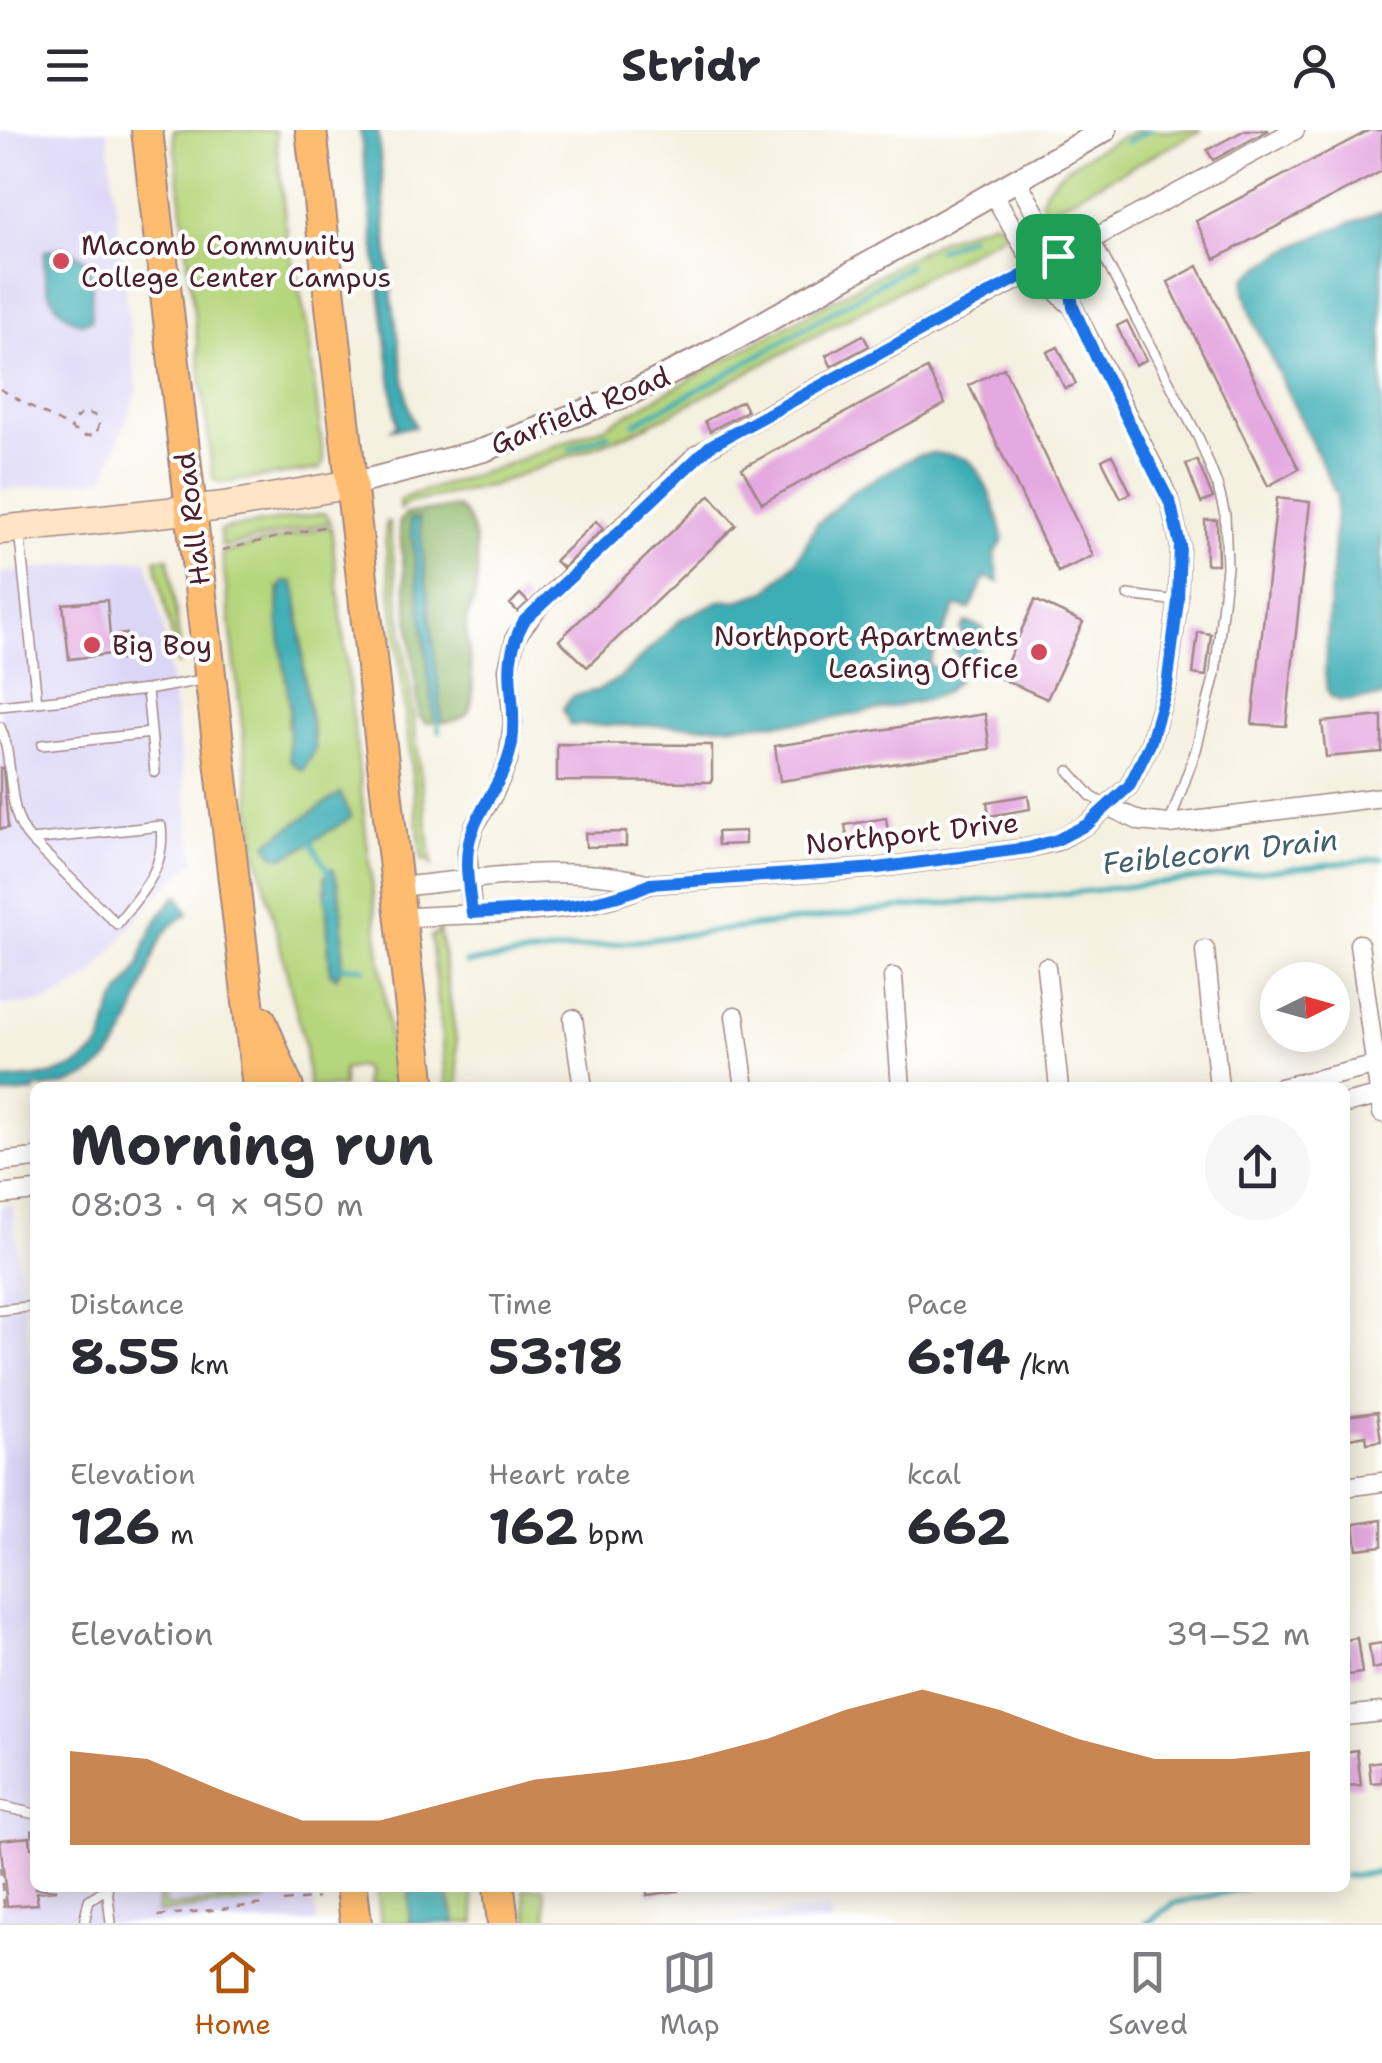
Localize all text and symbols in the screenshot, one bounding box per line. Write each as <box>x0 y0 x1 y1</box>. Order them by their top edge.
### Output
text: Stridr <box>621 35 761 95</box>
icon: menu <box>40 38 95 93</box>
icon: person <box>1287 38 1342 93</box>
pin <box>1016 214 1101 299</box>
place label: Macomb Community College Center Campus <box>81 226 391 296</box>
icon: arrive <box>1031 229 1086 284</box>
marker: Macomb Community College Center Campus <box>50 250 72 272</box>
street label: Garfield Road <box>485 357 675 463</box>
street label: Hall Road <box>165 450 219 588</box>
place label: Northport Apartments Leasing Office <box>714 617 1019 687</box>
place label: Big Boy <box>112 626 212 664</box>
marker: Big Boy <box>81 634 103 656</box>
marker: Northport Apartments Leasing Office <box>1028 641 1050 663</box>
street label: Northport Drive <box>803 803 1021 863</box>
water label: Feiblecorn Drain <box>1100 819 1340 884</box>
north arrow <box>1260 962 1350 1052</box>
map controls <box>1260 962 1350 1052</box>
text: Morning run <box>70 1108 434 1182</box>
button: share <box>1205 1115 1310 1220</box>
text: 08:03 · 9 × 950 m <box>70 1183 363 1226</box>
text: Distance <box>70 1285 185 1323</box>
text: Time <box>488 1285 553 1323</box>
text: Pace <box>907 1285 968 1323</box>
text: 8.55 <box>70 1323 180 1390</box>
text: 53:18 <box>488 1323 623 1390</box>
text: 6:14 <box>907 1323 1011 1390</box>
text: km <box>180 1345 229 1383</box>
text: /km <box>1011 1345 1070 1383</box>
text: Elevation <box>70 1455 195 1493</box>
text: Heart rate <box>488 1455 631 1493</box>
text: kcal <box>907 1455 961 1493</box>
text: 126 <box>70 1493 160 1560</box>
text: 162 <box>488 1493 578 1560</box>
text: 662 <box>907 1493 1010 1560</box>
text: m <box>160 1515 194 1553</box>
text: bpm <box>578 1515 644 1553</box>
text: Elevation <box>70 1612 213 1655</box>
text: 39–52 m <box>1166 1612 1310 1655</box>
tab: Home <box>194 1945 271 2043</box>
tab: Map <box>660 1945 720 2043</box>
tab: Saved <box>1108 1945 1188 2043</box>

